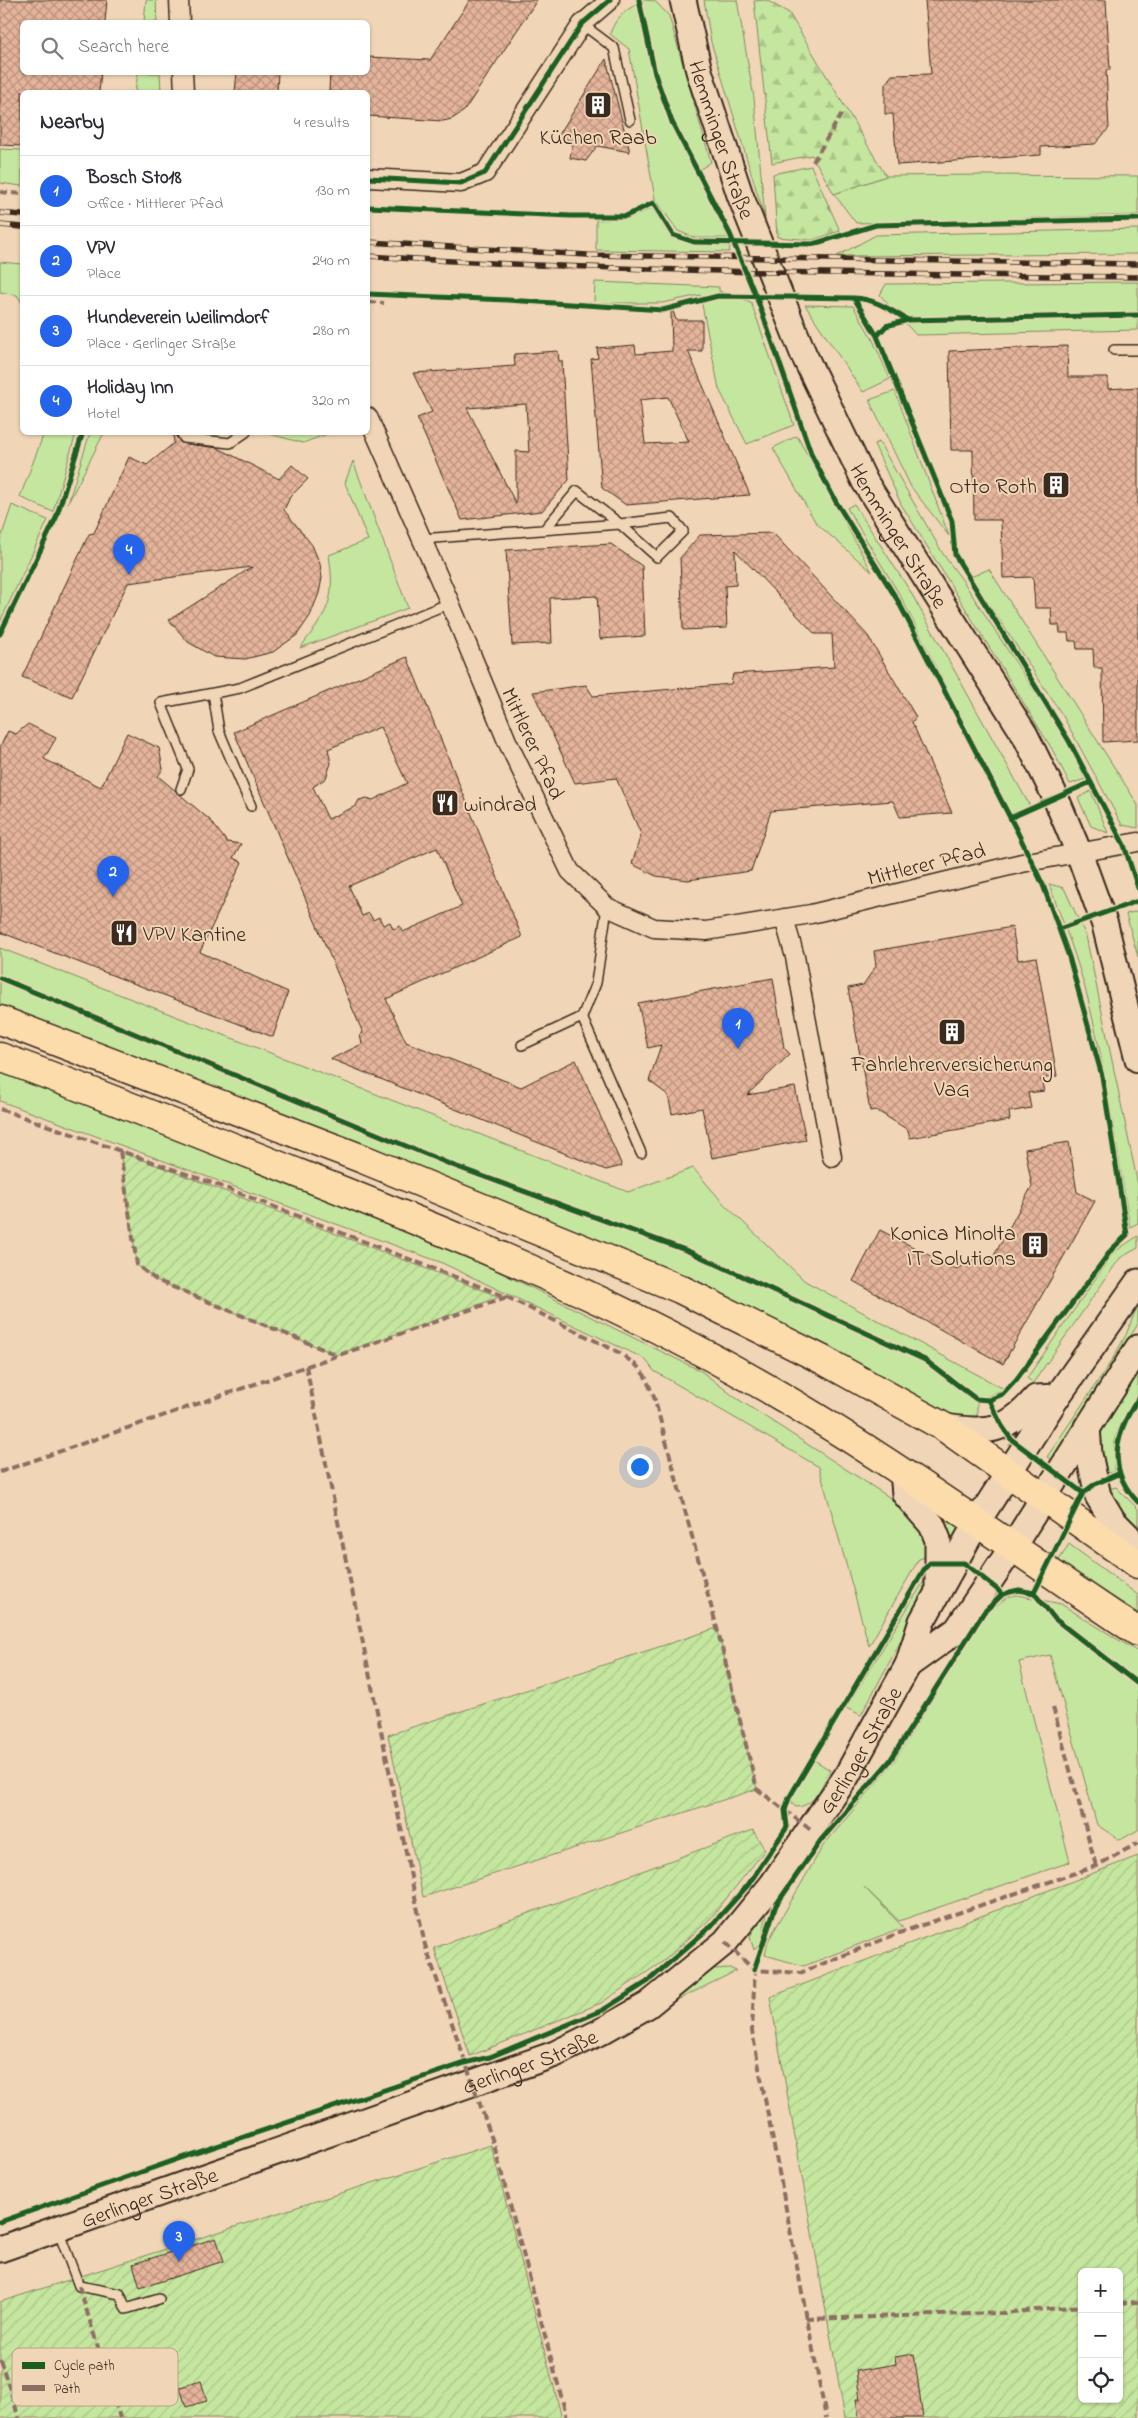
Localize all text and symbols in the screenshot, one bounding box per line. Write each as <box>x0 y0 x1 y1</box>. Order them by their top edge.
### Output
search box <box>20 20 370 75</box>
icon: search <box>38 34 66 62</box>
text: Search here <box>78 34 169 61</box>
street label: Hemminger Straße <box>678 58 761 225</box>
building icon: Küchen Raab <box>583 90 613 120</box>
text: Nearby <box>40 108 104 138</box>
text: 4 results <box>294 111 350 135</box>
place label: Küchen Raab <box>539 123 657 155</box>
text: Bosch St018 <box>87 165 182 192</box>
text: 1 <box>53 179 59 203</box>
text: 130 m <box>315 179 350 203</box>
text: Office · Mittlerer Pfad <box>87 192 223 216</box>
text: VPV <box>87 235 115 262</box>
text: 2 <box>52 249 60 273</box>
text: 240 m <box>312 249 350 273</box>
text: Place <box>87 262 121 286</box>
text: Hundeverein Weilimdorf <box>87 305 269 332</box>
text: 3 <box>53 319 59 343</box>
text: 280 m <box>313 319 350 343</box>
text: Place · Gerlinger Straße <box>87 332 236 356</box>
text: Holiday Inn <box>87 375 173 402</box>
text: 4 <box>53 389 59 413</box>
text: 320 m <box>312 389 350 413</box>
text: Hotel <box>87 402 120 426</box>
street label: Hemminger Straße <box>840 459 954 616</box>
building icon: Otto Roth <box>1041 470 1071 500</box>
place label: Otto Roth <box>949 472 1037 504</box>
pin: 4 <box>113 534 145 575</box>
street label: Mittlerer Pfad <box>491 683 571 806</box>
restaurant icon: windrad <box>430 788 460 818</box>
place label: windrad <box>464 790 537 822</box>
street label: Mittlerer Pfad <box>864 836 989 896</box>
pin: 2 <box>97 856 129 897</box>
restaurant icon: VPV Kantine <box>109 918 139 948</box>
place label: VPV Kantine <box>142 920 246 952</box>
pin: 1 <box>722 1008 754 1049</box>
building icon: Fahrlehrerversicherung VaG <box>937 1017 967 1047</box>
place label: Fahrlehrerversicherung VaG <box>850 1050 1053 1107</box>
place label: Konica Minolta IT Solutions <box>890 1219 1016 1276</box>
building icon: Konica Minolta IT Solutions <box>1020 1230 1050 1260</box>
your location <box>627 1454 653 1480</box>
street label: Gerlinger Straße <box>812 1682 912 1822</box>
street label: Gerlinger Straße <box>459 2022 604 2104</box>
street label: Gerlinger Straße <box>77 2161 223 2238</box>
pin: 3 <box>163 2221 195 2262</box>
map controls <box>1078 2268 1123 2403</box>
button: + <box>1078 2268 1123 2313</box>
button: − <box>1078 2313 1123 2358</box>
legend <box>12 2348 178 2406</box>
text: Cycle path <box>54 2356 115 2378</box>
button: locate <box>1078 2358 1123 2403</box>
text: Path <box>54 2379 80 2400</box>

